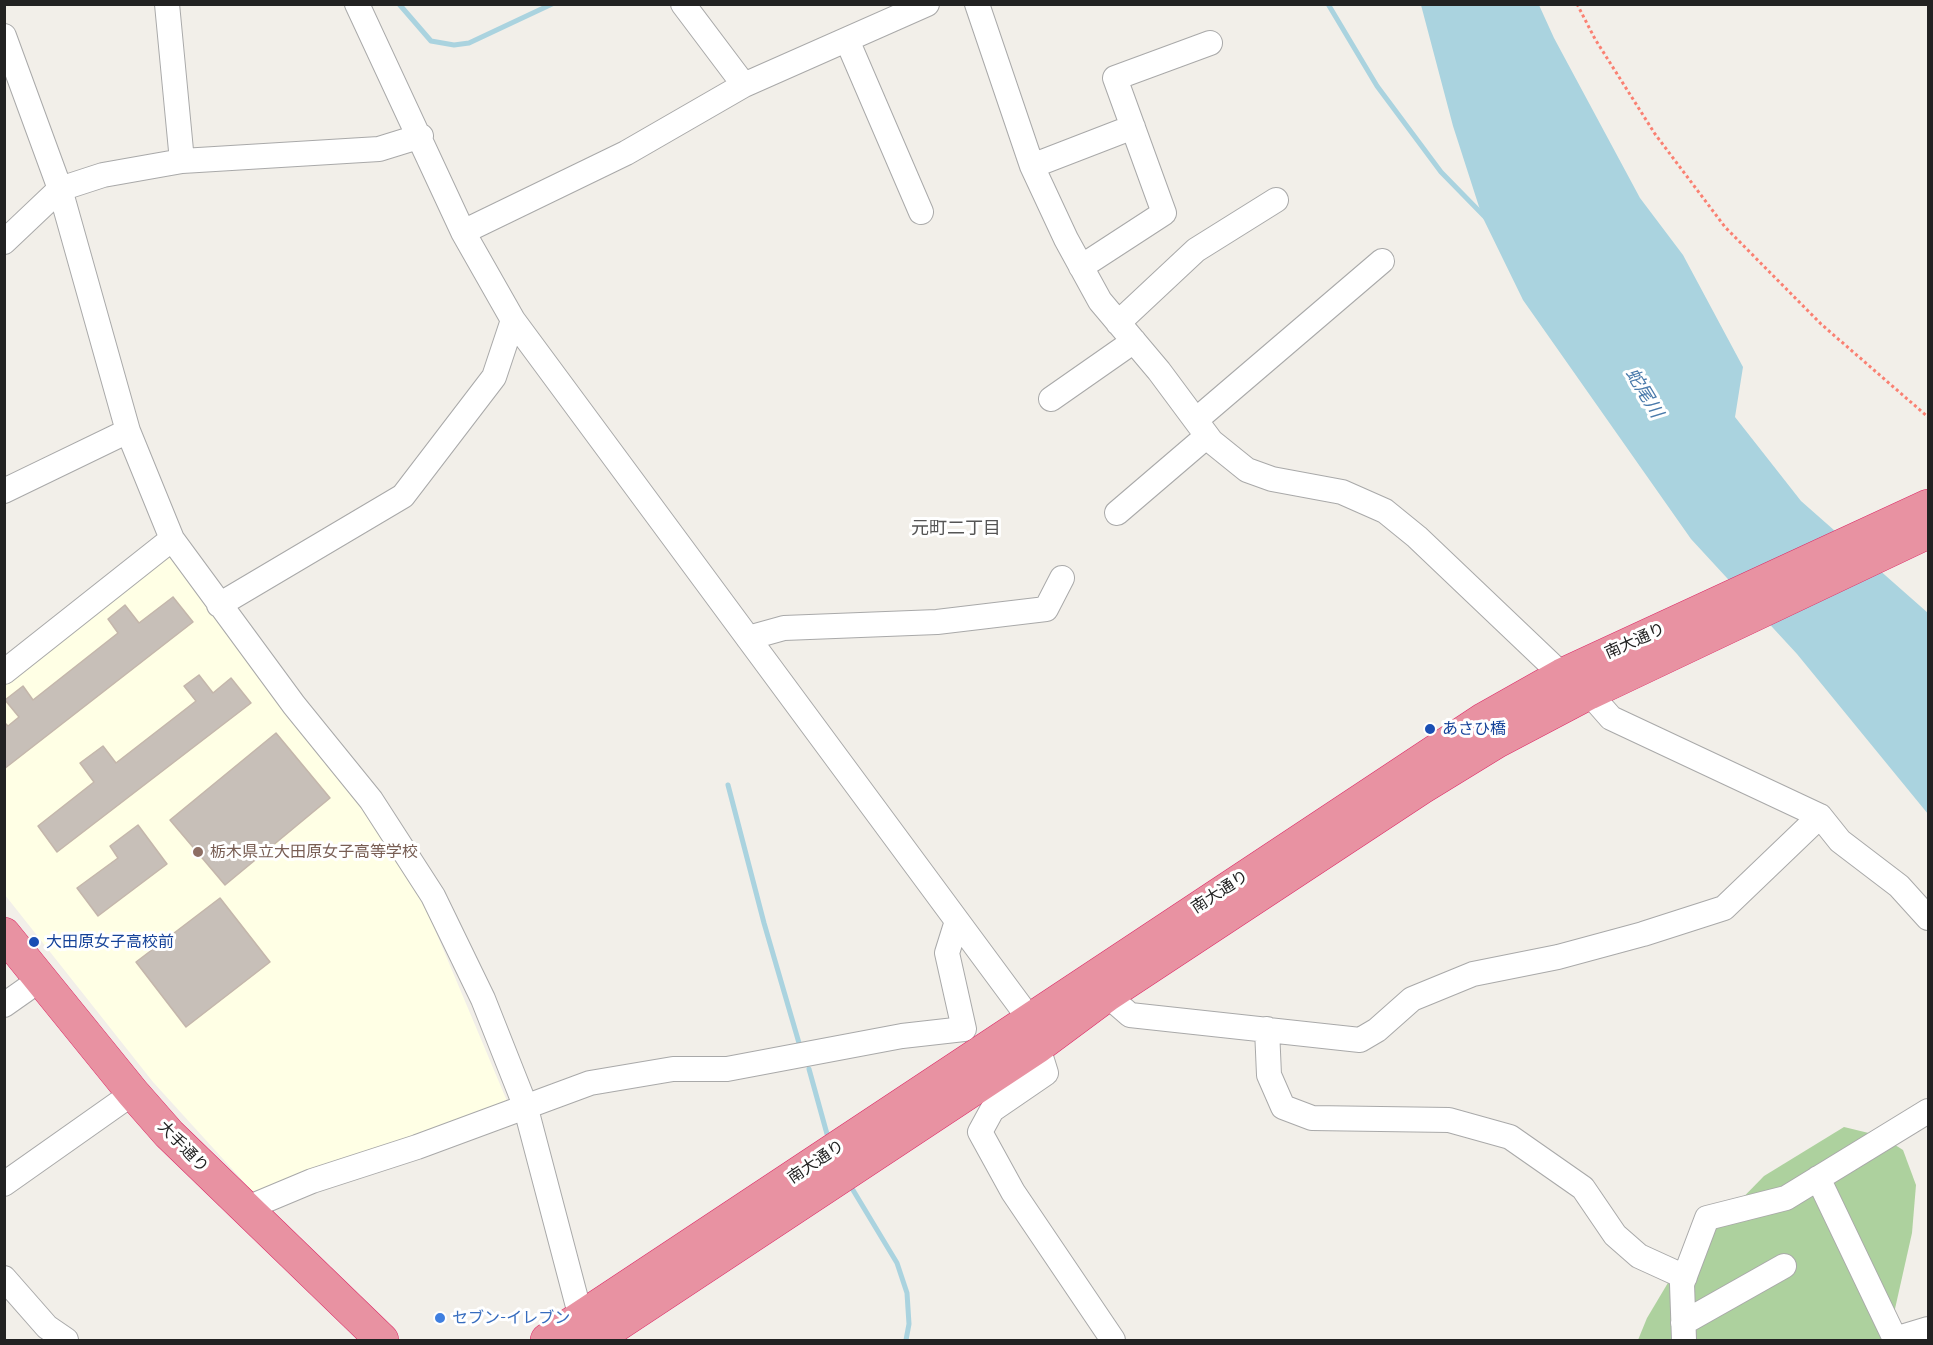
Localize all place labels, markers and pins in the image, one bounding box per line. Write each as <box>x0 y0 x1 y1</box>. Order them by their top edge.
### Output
place label: あさひ橋 <box>1442 719 1506 739</box>
marker: あさひ橋 <box>1423 722 1437 736</box>
place label: 栃木県立大田原女子高等学校 <box>210 842 418 862</box>
marker: 栃木県立大田原女子高等学校 <box>191 845 205 859</box>
place label: 大田原女子高校前 <box>46 932 174 952</box>
marker: 大田原女子高校前 <box>27 935 41 949</box>
place label: セブン-イレブン <box>452 1308 570 1328</box>
marker: セブン-イレブン <box>433 1311 447 1325</box>

